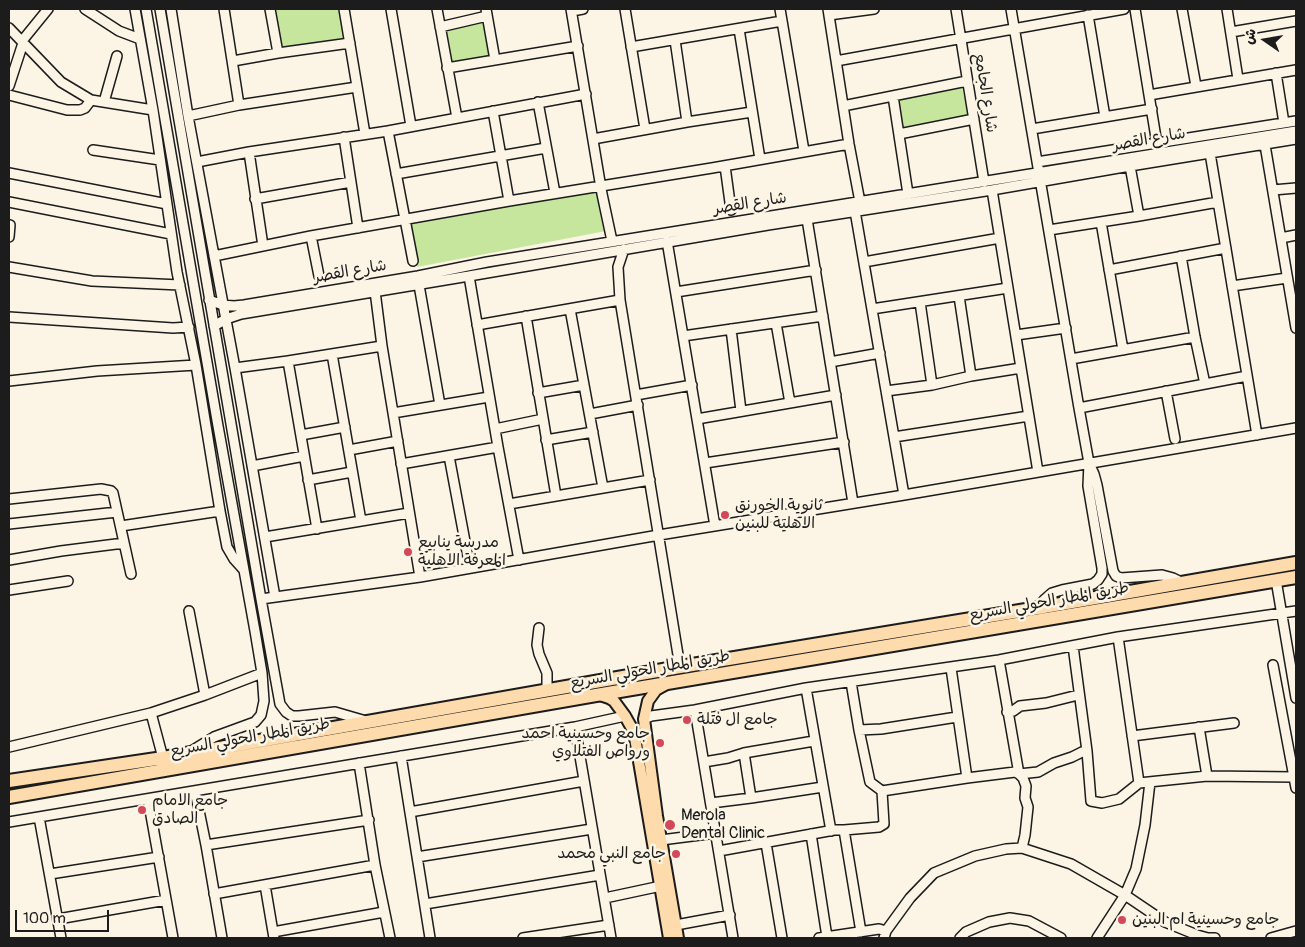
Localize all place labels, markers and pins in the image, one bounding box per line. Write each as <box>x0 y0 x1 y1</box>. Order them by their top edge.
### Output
place label: ثانوية الخورنق الاهلية للبنين <box>735 496 823 534</box>
marker: ثانوية الخورنق الاهلية للبنين <box>719 509 731 521</box>
place label: مدرسة ينابيع المعرفة الاهلية <box>418 533 506 571</box>
marker: مدرسة ينابيع المعرفة الاهلية <box>402 546 414 558</box>
place label: جامع ال فتلة <box>697 710 778 730</box>
marker: جامع ال فتلة <box>681 714 693 726</box>
place label: جامع وحسينية احمد ورواص الفتلاوي <box>521 724 650 762</box>
marker: جامع وحسينية احمد ورواص الفتلاوي <box>654 737 666 749</box>
place label: جامع الامام الصادق <box>152 791 228 829</box>
marker: جامع الامام الصادق <box>136 804 148 816</box>
place label: Merola Dental Clinic <box>681 806 765 844</box>
marker: Merola Dental Clinic <box>663 818 677 832</box>
place label: جامع النبي محمد <box>557 844 666 864</box>
marker: جامع النبي محمد <box>670 848 682 860</box>
place label: جامع وحسينية ام البنين <box>1132 910 1279 930</box>
marker: جامع وحسينية ام البنين <box>1116 914 1128 926</box>

